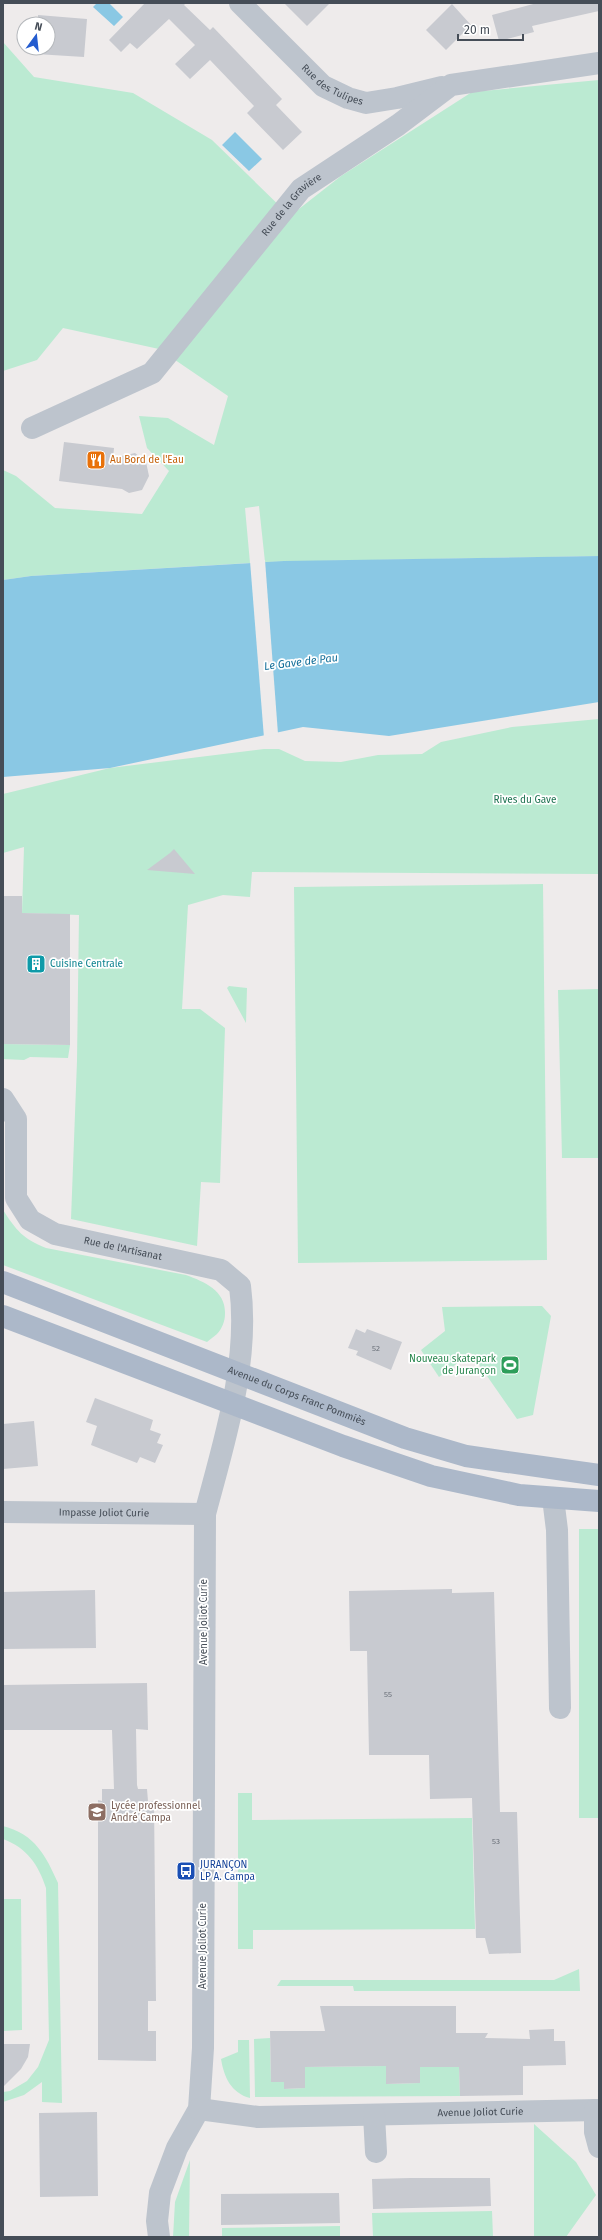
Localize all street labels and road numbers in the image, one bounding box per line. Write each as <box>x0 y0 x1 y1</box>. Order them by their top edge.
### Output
street label: Rue des Tulipes <box>299 62 365 108</box>
street label: Rue de la Gravière <box>259 171 324 239</box>
street label: Rue de l'Artisanat <box>83 1234 163 1263</box>
street label: Avenue du Corps Franc Pommiès <box>226 1364 368 1428</box>
street label: Impasse Joliot Curie <box>59 1507 149 1519</box>
street label: Avenue Joliot Curie <box>198 1579 210 1665</box>
street label: Avenue Joliot Curie <box>197 1903 209 1989</box>
street label: Avenue Joliot Curie <box>437 2106 524 2119</box>

